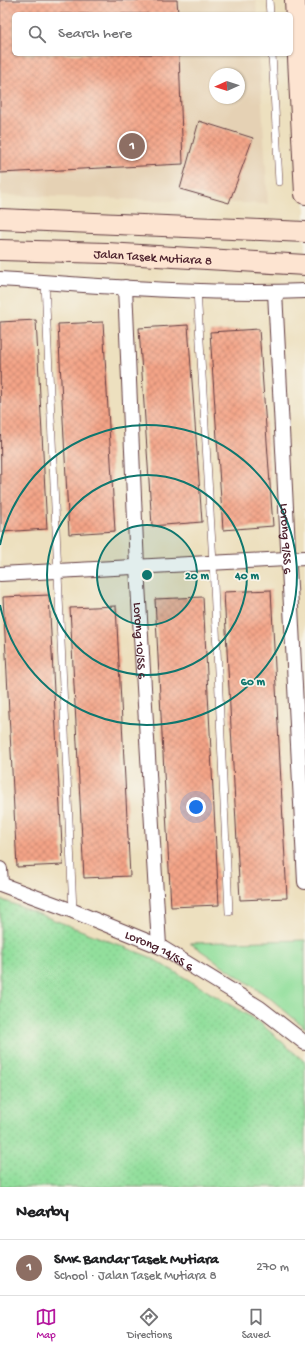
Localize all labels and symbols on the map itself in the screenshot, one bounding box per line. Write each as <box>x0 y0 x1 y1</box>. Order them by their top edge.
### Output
north arrow <box>209 68 245 104</box>
pin: 1 <box>119 131 145 161</box>
street label: Jalan Tasek Mutiara 8 <box>93 248 212 269</box>
street label: Lorong 9/SS 6 <box>276 503 294 575</box>
centre of rings <box>140 568 154 582</box>
text: 20 m <box>185 570 210 584</box>
text: 40 m <box>234 570 259 584</box>
street label: Lorong 10/SS 6 <box>129 602 149 680</box>
text: 60 m <box>241 676 266 690</box>
your location <box>186 797 206 817</box>
street label: Lorong 14/SS 6 <box>122 928 196 976</box>

